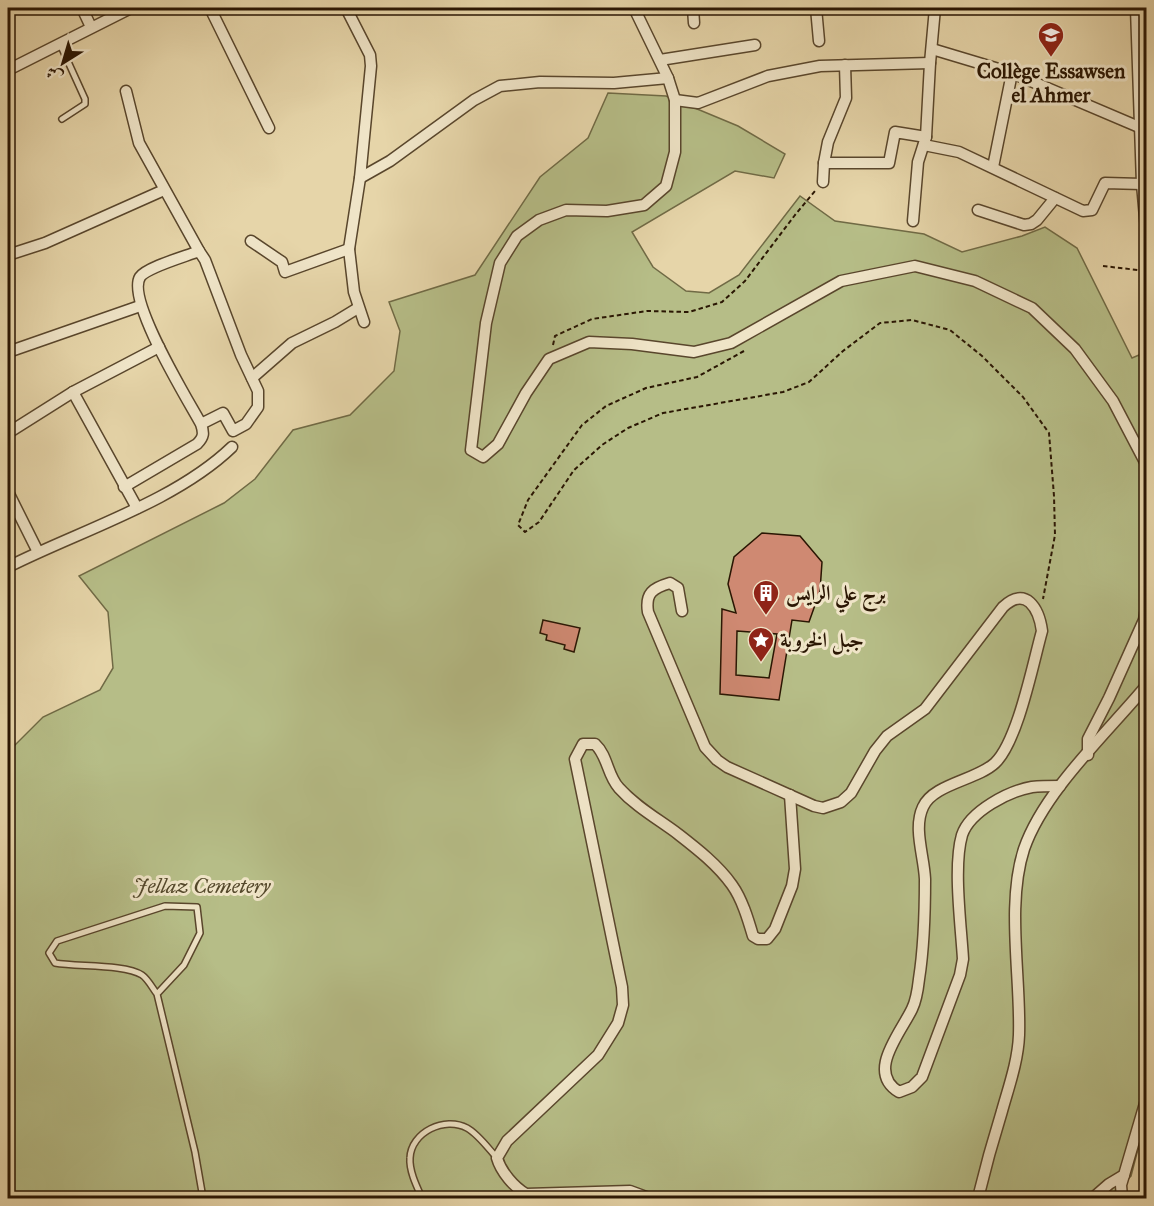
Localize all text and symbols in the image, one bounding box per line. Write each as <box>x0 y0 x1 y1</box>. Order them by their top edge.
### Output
school or university icon: Collège Essawsen el Ahmer <box>1036 20 1066 58</box>
north arrow <box>33 33 93 93</box>
place label: Collège Essawsen el Ahmer <box>977 58 1126 108</box>
text: ش <box>42 62 66 87</box>
building icon: برج علي الرايس <box>751 578 781 616</box>
place label: برج علي الرايس <box>786 580 886 613</box>
place icon: جبل الخروبة <box>746 625 776 663</box>
place label: جبل الخروبة <box>780 627 864 655</box>
park label: Jellaz Cemetery <box>133 873 272 899</box>

